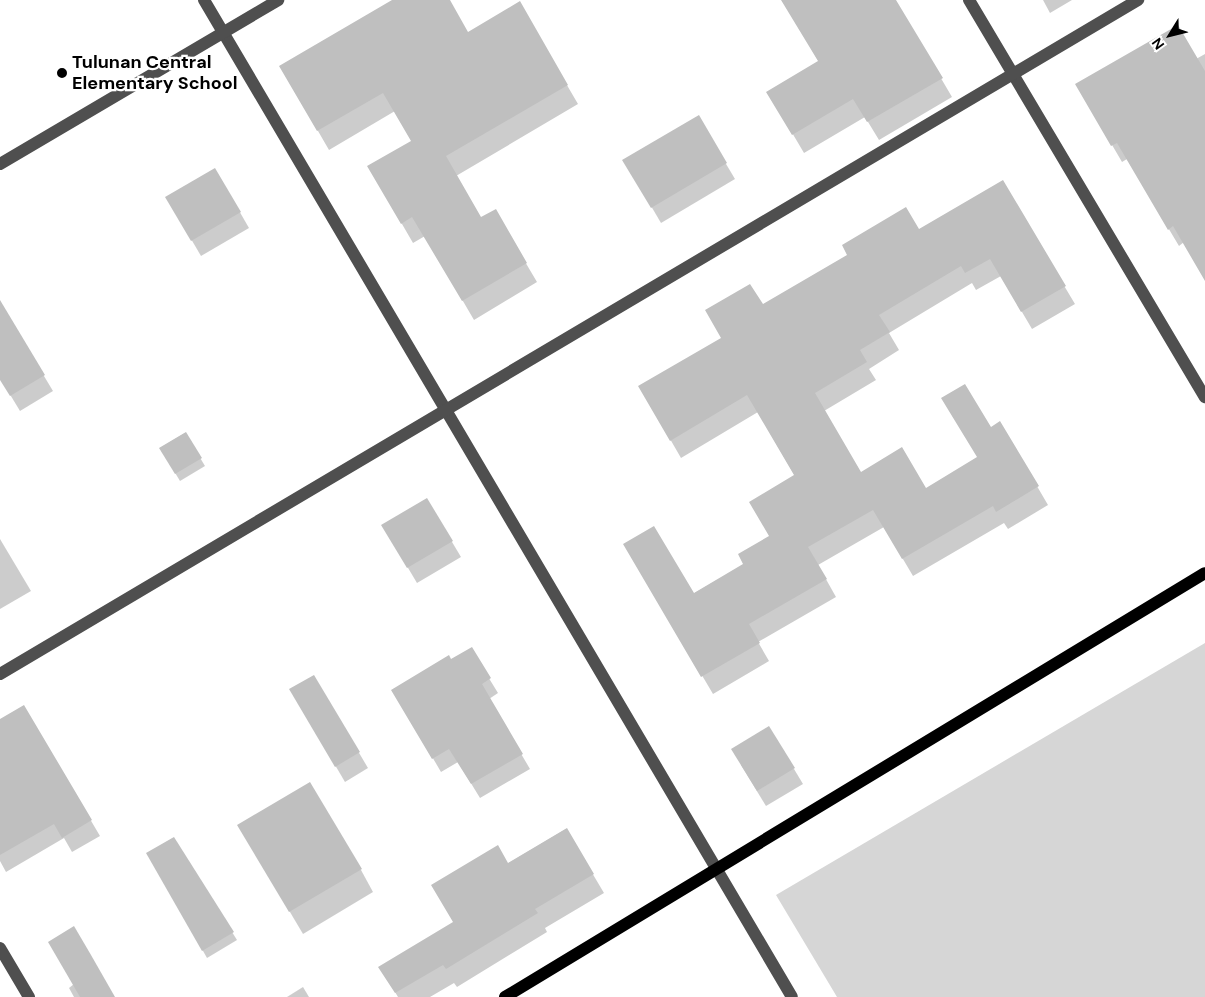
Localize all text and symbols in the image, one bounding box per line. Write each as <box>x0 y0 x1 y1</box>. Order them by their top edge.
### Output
north arrow <box>1145 10 1195 60</box>
text: N <box>1148 34 1168 53</box>
place label: Tulunan Central Elementary School <box>72 52 238 94</box>
marker: Tulunan Central Elementary School <box>56 67 68 79</box>

